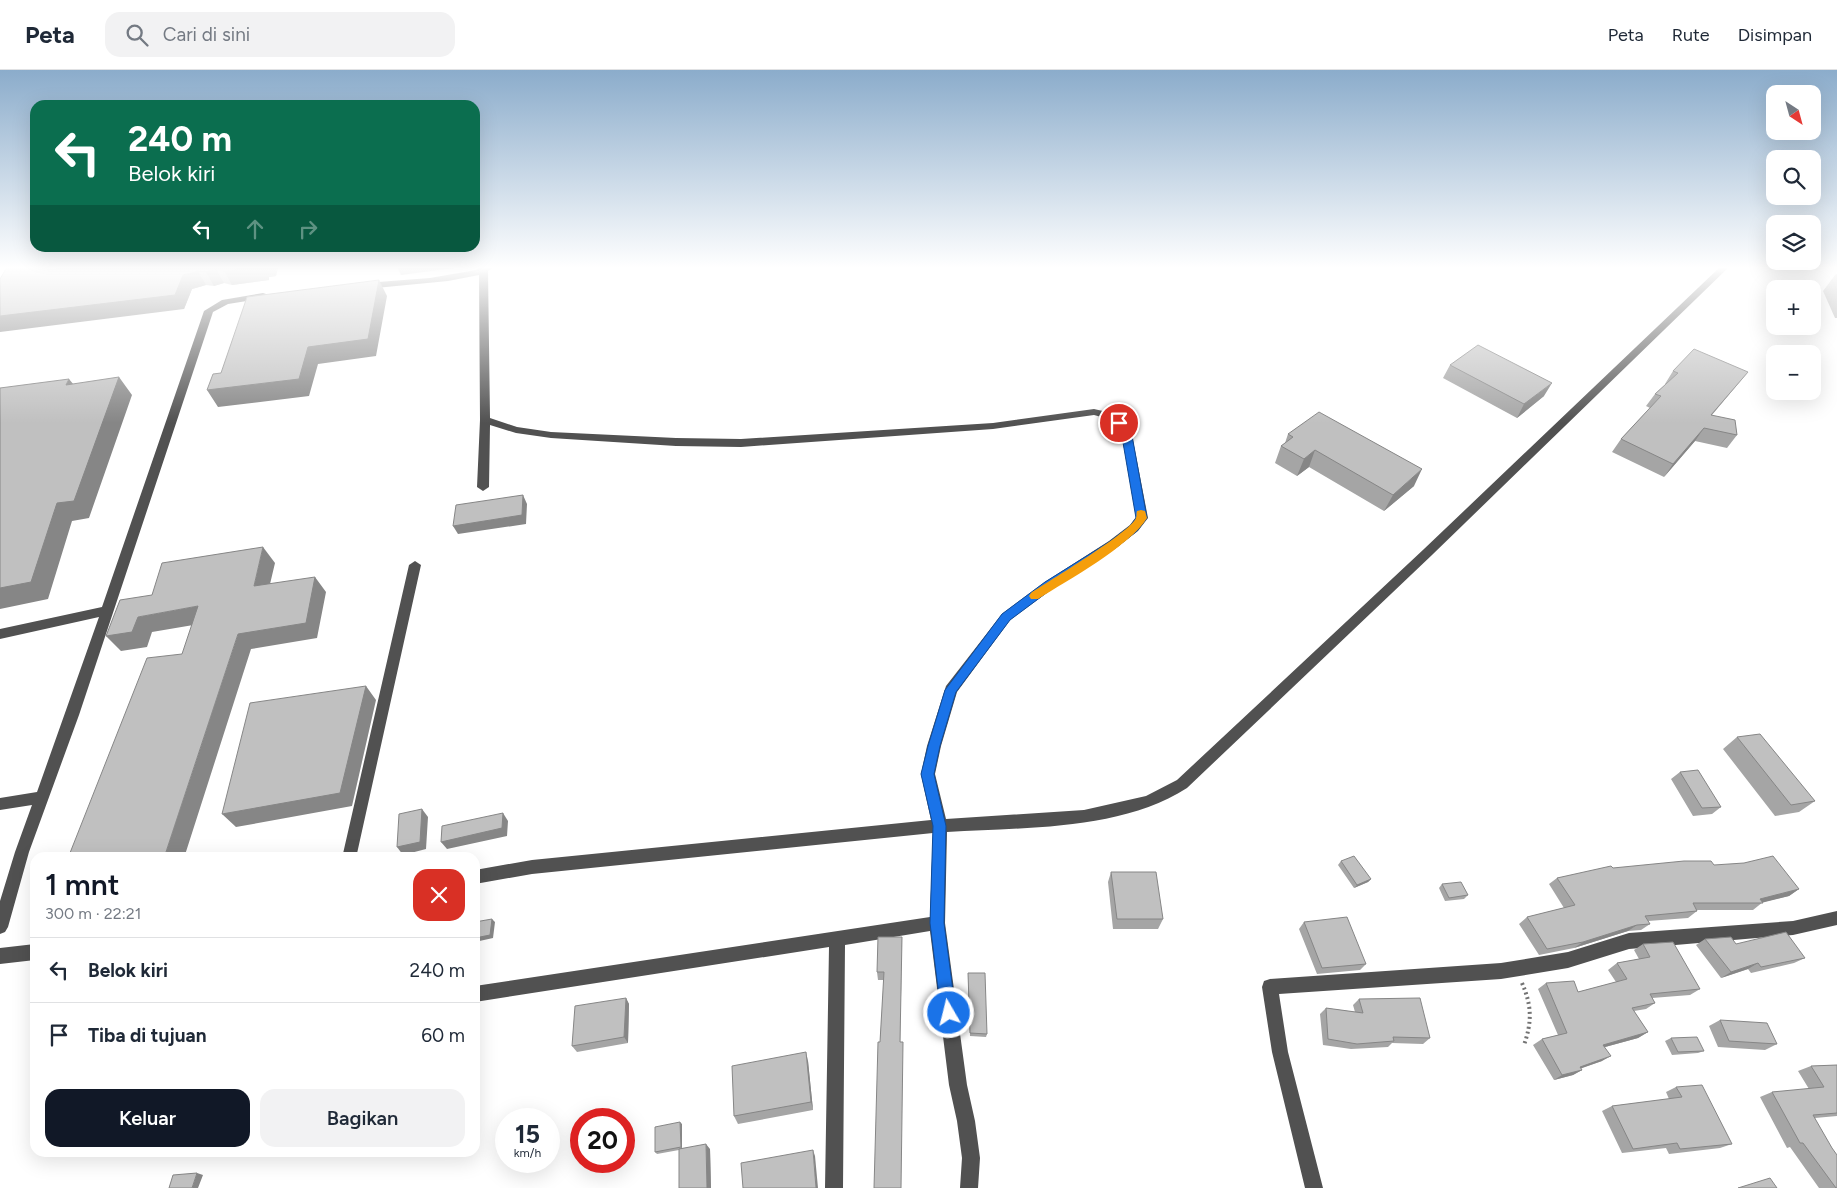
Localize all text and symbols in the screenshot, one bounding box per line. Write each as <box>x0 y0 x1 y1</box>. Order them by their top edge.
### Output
search box <box>105 12 455 57</box>
text: Peta <box>25 20 75 49</box>
icon: search <box>123 21 151 49</box>
text: Cari di sini <box>163 23 250 46</box>
text: Peta <box>1608 24 1644 46</box>
text: Rute <box>1672 24 1710 46</box>
text: Disimpan <box>1738 24 1812 46</box>
north arrow <box>1766 85 1821 140</box>
map controls <box>1766 85 1821 400</box>
text: 240 m <box>128 118 232 160</box>
icon: left <box>45 120 110 185</box>
button: search <box>1766 150 1821 205</box>
text: Belok kiri <box>128 160 215 187</box>
icon: left <box>188 215 216 243</box>
icon: ahead <box>241 215 269 243</box>
icon: right <box>294 215 322 243</box>
button: layers <box>1766 215 1821 270</box>
button: + <box>1766 280 1821 335</box>
button: − <box>1766 345 1821 400</box>
pin <box>1098 402 1140 444</box>
icon: arrive <box>1105 409 1133 437</box>
text: 1 mnt <box>45 866 119 903</box>
button: close <box>413 869 465 921</box>
text: 300 m · 22:21 <box>45 904 141 923</box>
icon: left <box>45 956 73 984</box>
text: Belok kiri <box>88 959 168 982</box>
text: 240 m <box>410 959 465 982</box>
position arrow <box>922 986 974 1038</box>
icon: arrive <box>45 1021 73 1049</box>
text: Tiba di tujuan <box>88 1024 207 1047</box>
text: 60 m <box>421 1024 465 1047</box>
button: Keluar <box>45 1089 250 1147</box>
button: Bagikan <box>260 1089 465 1147</box>
speed limit sign: 20 <box>570 1108 635 1173</box>
text: 15 <box>515 1119 540 1149</box>
text: km/h <box>514 1146 541 1160</box>

